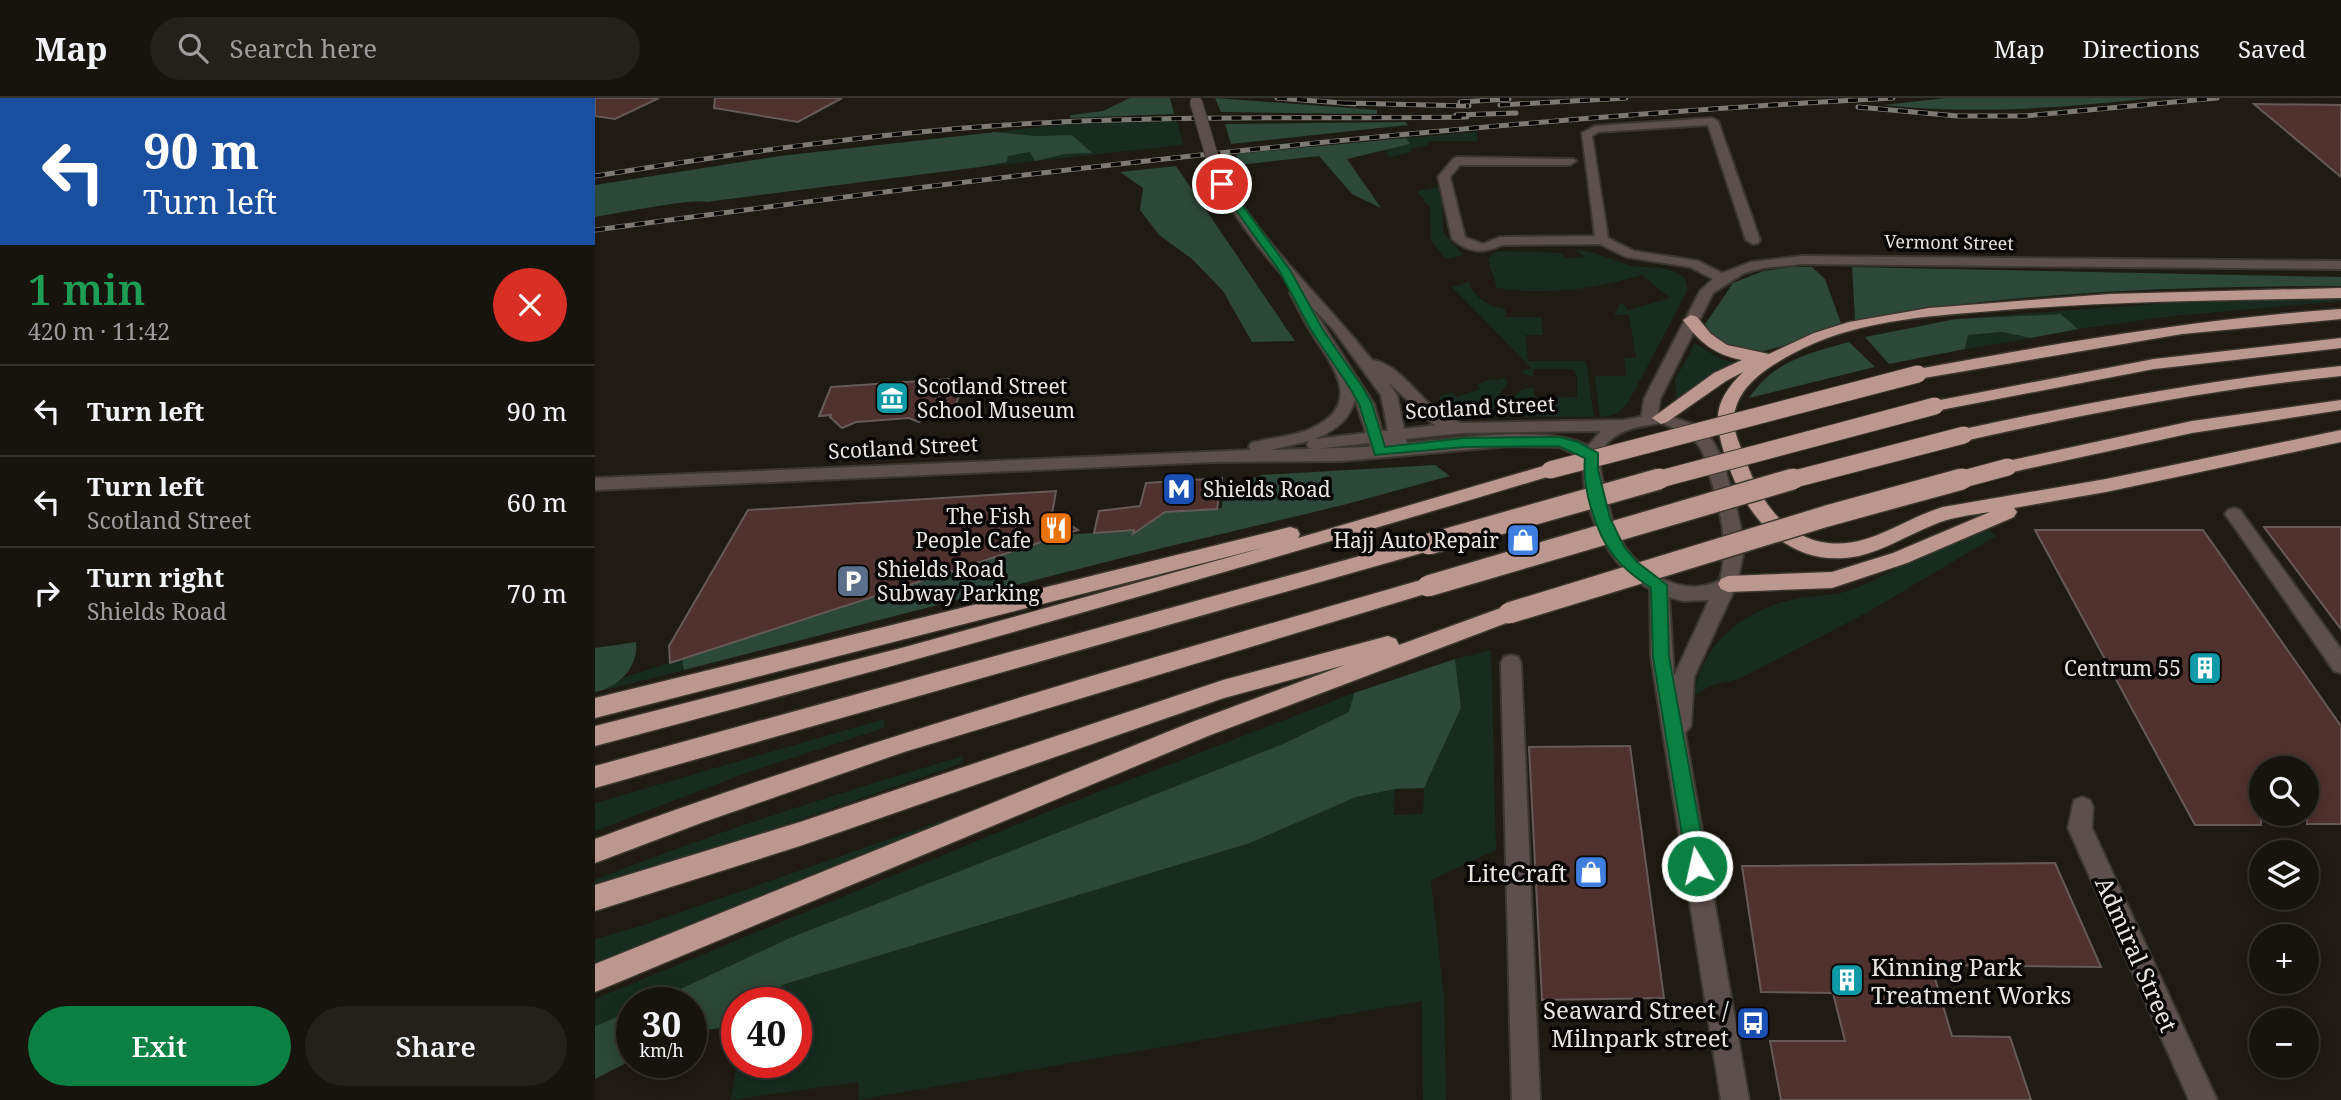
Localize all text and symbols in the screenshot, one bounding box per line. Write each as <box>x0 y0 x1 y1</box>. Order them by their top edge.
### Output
search box <box>150 17 640 80</box>
text: Map <box>35 26 108 71</box>
icon: search <box>174 29 212 67</box>
text: Search here <box>230 30 377 66</box>
text: Map <box>1994 32 2045 65</box>
text: Directions <box>2083 32 2200 65</box>
text: Saved <box>2238 32 2306 65</box>
text: 90 m <box>143 117 259 183</box>
icon: left <box>28 126 119 217</box>
pin <box>1192 154 1252 214</box>
icon: arrive <box>1203 165 1241 203</box>
text: Turn left <box>143 180 277 223</box>
street label: Vermont Street <box>1884 229 2014 255</box>
text: 1 min <box>28 260 145 317</box>
button: close <box>493 268 567 342</box>
text: 420 m · 11:42 <box>28 315 170 347</box>
place label: Scotland Street School Museum <box>917 372 1075 424</box>
museum icon: Scotland Street School Museum <box>873 379 911 417</box>
street label: Scotland Street <box>1404 389 1556 425</box>
icon: left <box>28 392 66 430</box>
text: Turn left <box>87 393 204 429</box>
text: 90 m <box>507 393 567 429</box>
street label: Scotland Street <box>827 429 979 465</box>
text: Turn left <box>87 468 204 504</box>
metro station icon: Shields Road <box>1160 470 1198 508</box>
place label: Shields Road <box>1203 475 1331 503</box>
icon: left <box>28 483 66 521</box>
text: 60 m <box>507 484 567 520</box>
place label: The Fish People Cafe <box>915 502 1031 554</box>
text: Scotland Street <box>87 504 251 536</box>
restaurant icon: The Fish People Cafe <box>1037 509 1075 547</box>
shop icon: Hajj Auto Repair <box>1504 521 1542 559</box>
place label: Hajj Auto Repair <box>1333 526 1499 554</box>
place label: Shields Road Subway Parking <box>877 555 1040 607</box>
text: Turn right <box>87 559 224 595</box>
parking icon: Shields Road Subway Parking <box>834 562 872 600</box>
icon: right <box>28 574 66 612</box>
text: 70 m <box>507 575 567 611</box>
text: Shields Road <box>87 595 227 627</box>
building icon: Centrum 55 <box>2186 649 2224 687</box>
place label: Centrum 55 <box>2064 654 2181 682</box>
map controls <box>2249 756 2319 1078</box>
button: search <box>2249 756 2319 826</box>
position arrow <box>1660 829 1734 903</box>
button: layers <box>2249 840 2319 910</box>
shop icon: LiteCraft <box>1572 853 1610 891</box>
place label: LiteCraft <box>1467 856 1567 889</box>
street label: Admiral Street <box>2088 871 2186 1037</box>
button: + <box>2249 924 2319 994</box>
place label: Kinning Park Treatment Works <box>1871 950 2071 1011</box>
building icon: Kinning Park Treatment Works <box>1828 961 1866 999</box>
speed limit sign: 40 <box>721 987 812 1078</box>
place label: Seaward Street / Milnpark street <box>1543 993 1729 1054</box>
text: 30 <box>642 1000 681 1047</box>
bus stop icon: Seaward Street / Milnpark street <box>1734 1004 1772 1042</box>
button: Exit <box>28 1006 291 1086</box>
button: Share <box>305 1006 567 1086</box>
button: − <box>2249 1008 2319 1078</box>
text: km/h <box>639 1038 684 1062</box>

